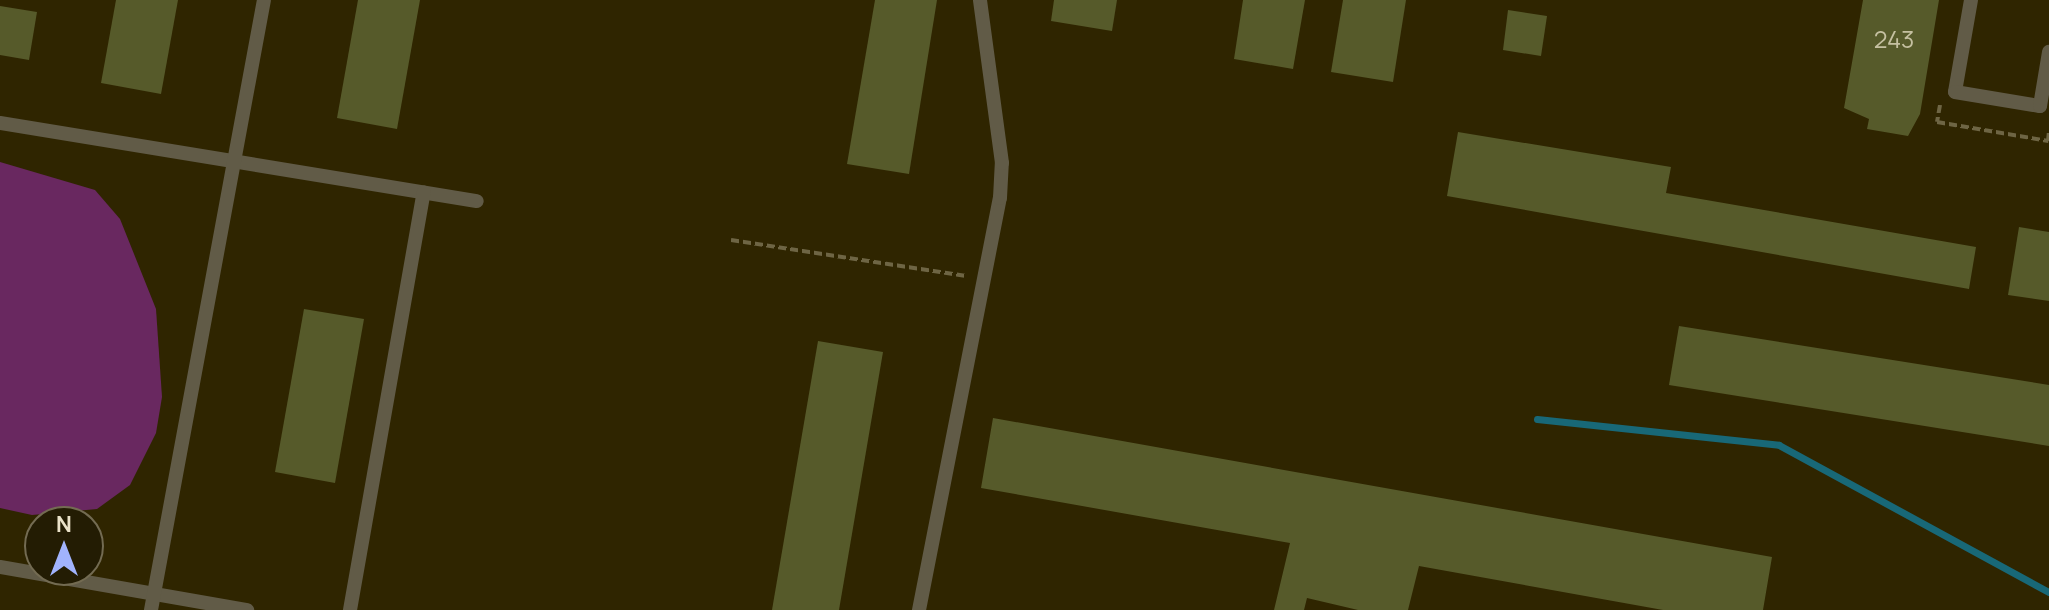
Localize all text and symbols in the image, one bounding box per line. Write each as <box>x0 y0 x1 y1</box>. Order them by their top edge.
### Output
house number: 243 <box>1874 25 1914 53</box>
north arrow <box>24 506 104 586</box>
text: N <box>56 509 72 539</box>

